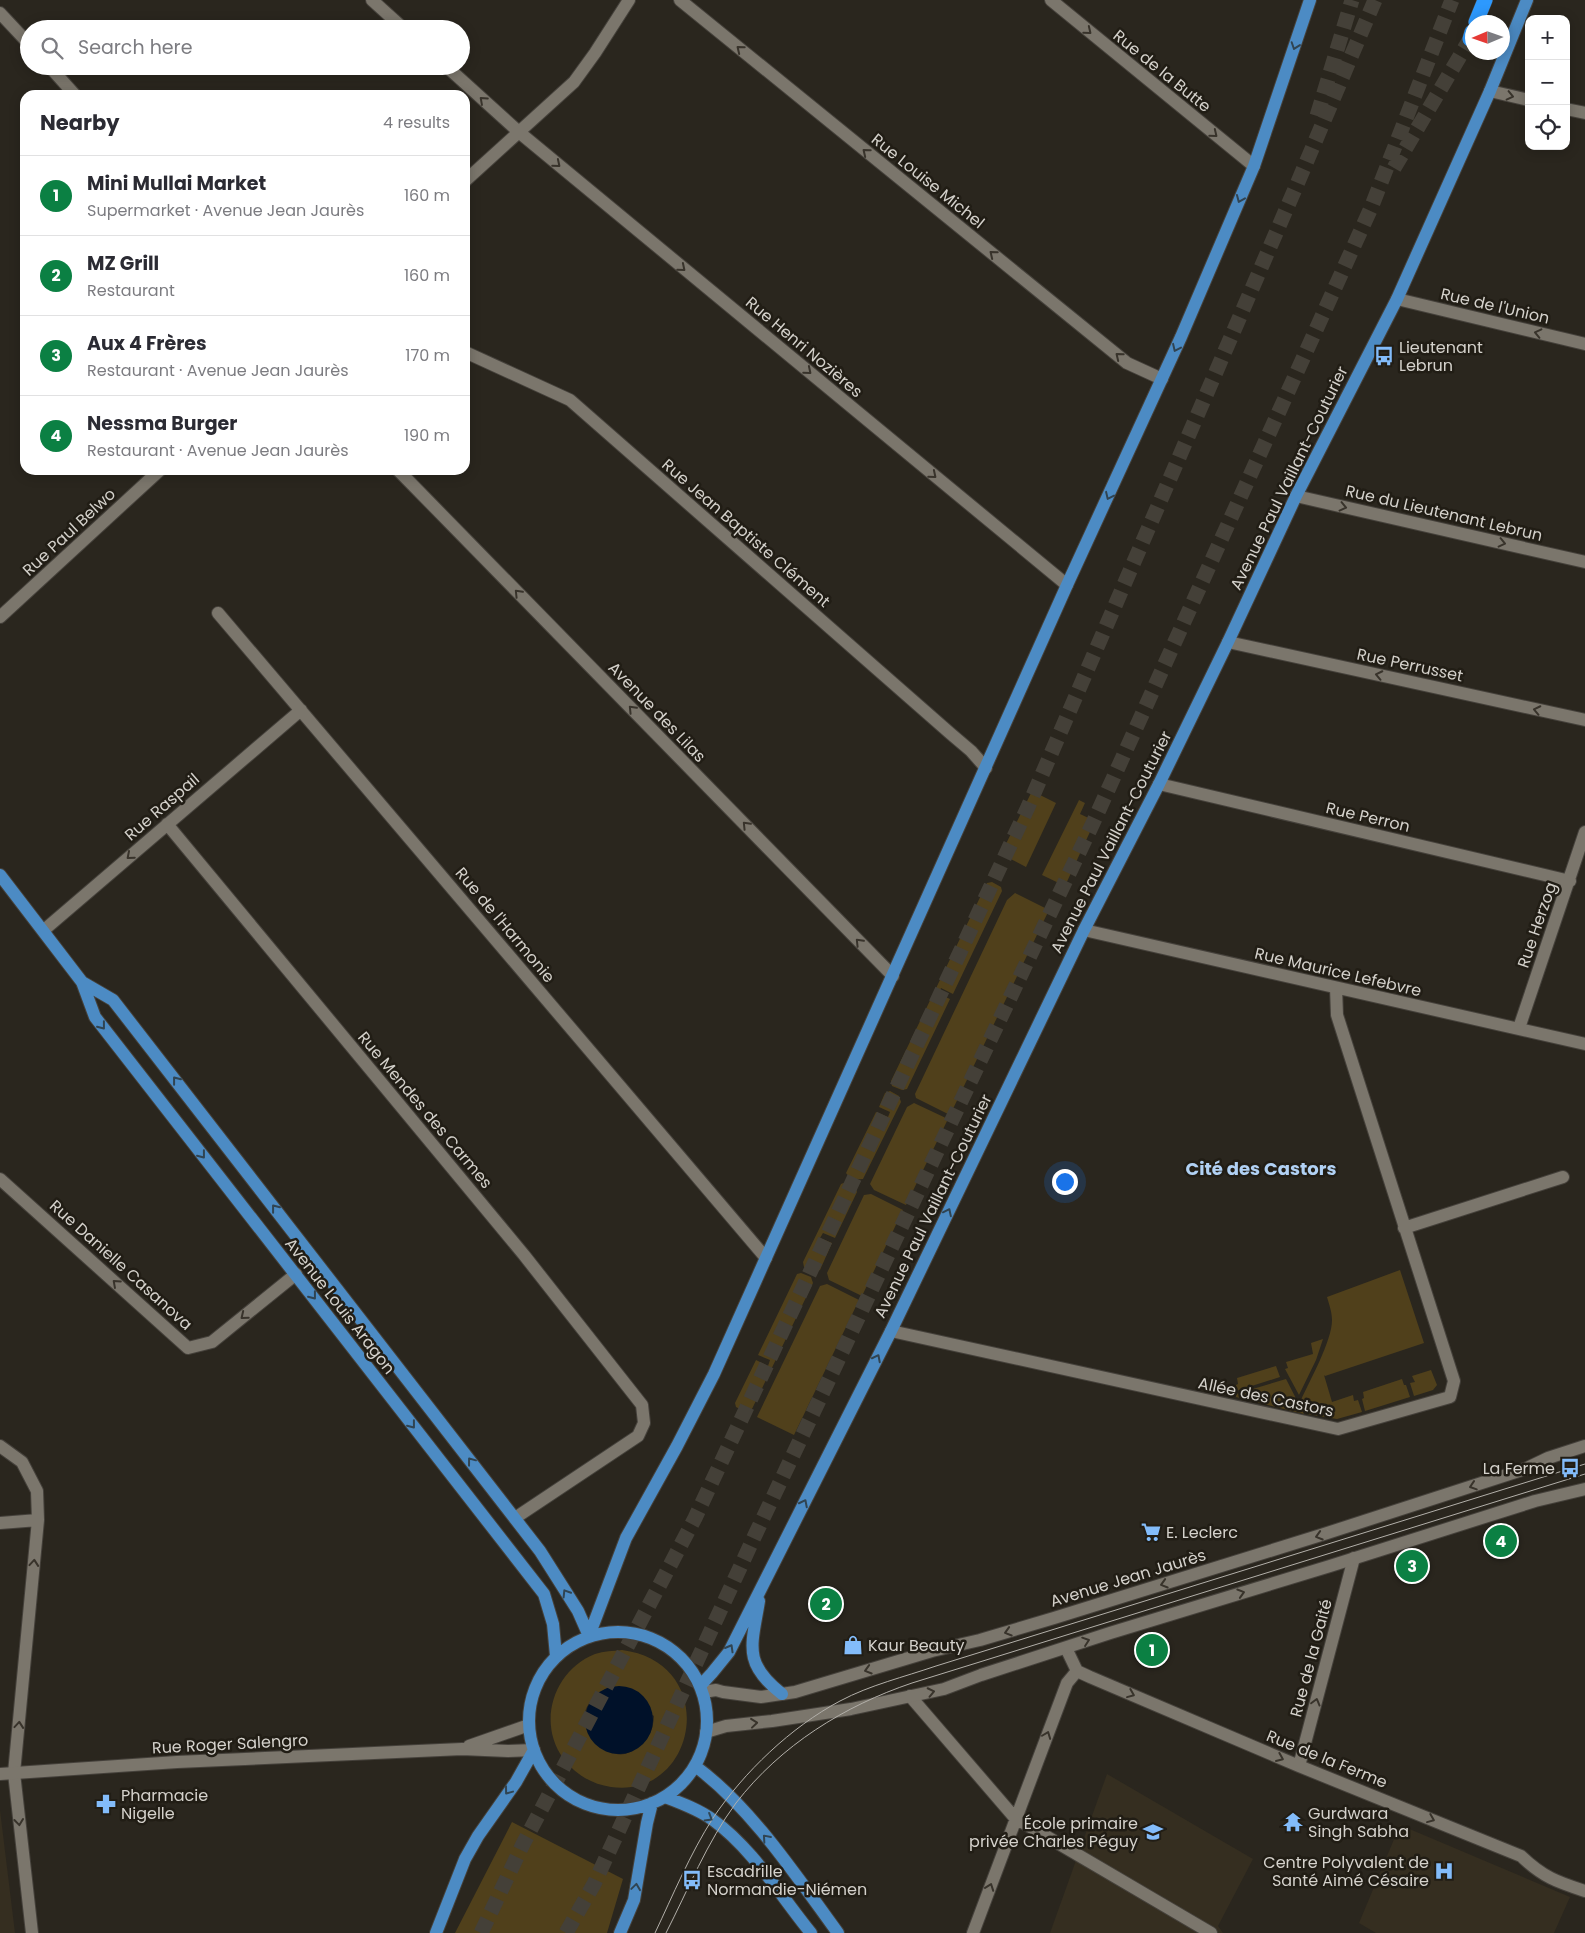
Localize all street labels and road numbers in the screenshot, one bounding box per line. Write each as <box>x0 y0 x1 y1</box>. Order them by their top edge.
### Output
street label: Rue de la Butte <box>1108 24 1216 118</box>
street label: Rue Louise Michel <box>867 128 989 234</box>
street label: Rue de l'Union <box>1438 282 1552 330</box>
street label: Rue Henri Nozières <box>741 291 867 403</box>
street label: Avenue Paul Vaillant-Couturier <box>1225 362 1353 594</box>
street label: Rue Jean Baptiste Clément <box>657 453 835 613</box>
street label: Rue du Lieutenant Lebrun <box>1343 479 1545 547</box>
street label: Rue Paul Belwo <box>17 483 121 581</box>
street label: Rue Perrusset <box>1355 643 1465 688</box>
street label: Avenue des Lilas <box>603 657 711 767</box>
street label: Avenue Paul Vaillant-Couturier <box>1045 727 1177 957</box>
street label: Rue Raspail <box>120 768 204 846</box>
street label: Rue Perron <box>1324 796 1412 838</box>
street label: Rue de l'Harmonie <box>450 862 560 988</box>
street label: Rue Herzog <box>1512 879 1562 971</box>
street label: Rue Maurice Lefebvre <box>1252 942 1424 1002</box>
street label: Rue Mendes des Carmes <box>352 1026 498 1194</box>
street label: Avenue Paul Vaillant-Couturier <box>869 1090 997 1322</box>
street label: Rue Danielle Casanova <box>45 1195 197 1335</box>
street label: Avenue Louis Aragon <box>279 1233 401 1379</box>
street label: Allée des Castors <box>1196 1371 1336 1423</box>
street label: Avenue Jean Jaurès <box>1047 1543 1209 1613</box>
street label: Rue de la Gaité <box>1284 1596 1338 1719</box>
street label: Rue de la Ferme <box>1263 1724 1391 1794</box>
street label: Rue Roger Salengro <box>151 1728 309 1760</box>

